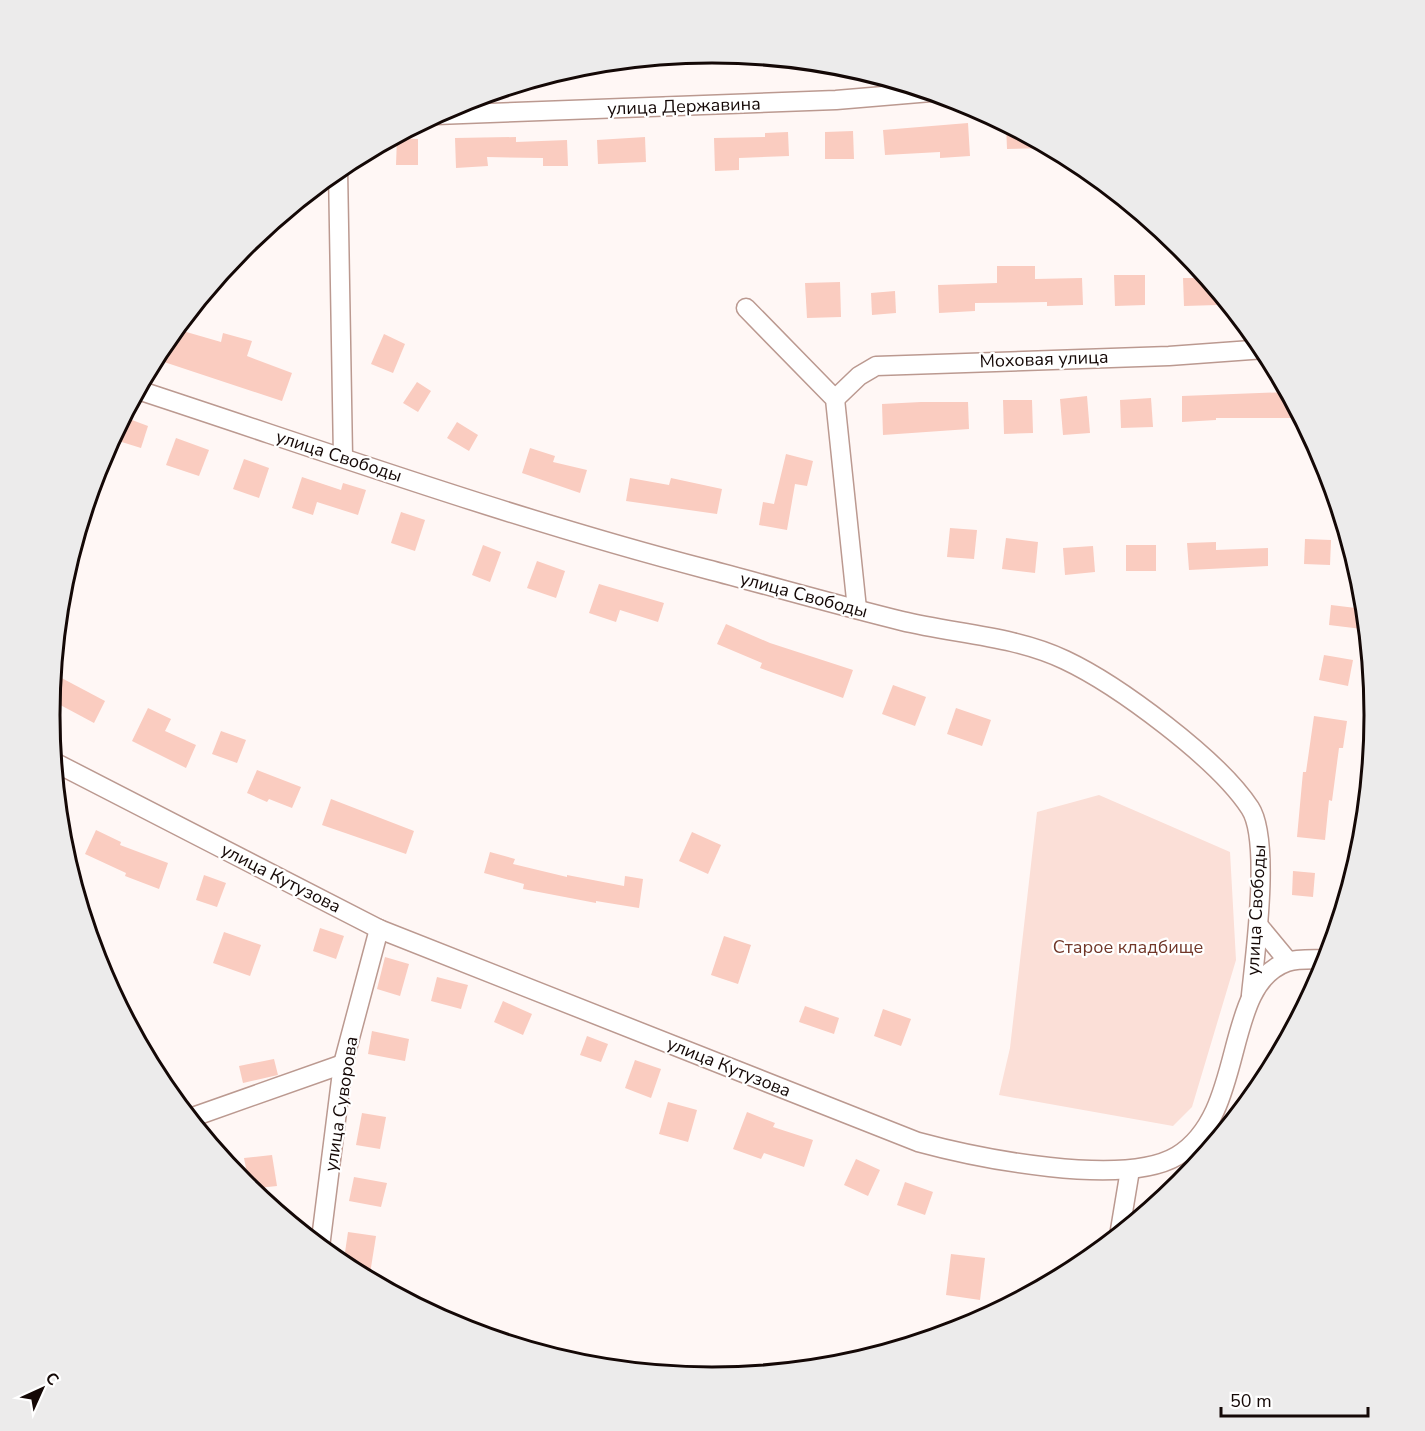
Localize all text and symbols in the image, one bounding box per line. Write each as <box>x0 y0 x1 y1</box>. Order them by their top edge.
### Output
street label: улица Державина <box>607 91 761 121</box>
street label: Моховая улица <box>979 345 1109 373</box>
street label: улица Свободы <box>273 424 405 488</box>
street label: улица Свободы <box>738 566 870 624</box>
street label: улица Кутузова <box>217 837 345 919</box>
street label: улица Свободы <box>1241 844 1271 976</box>
park label: Старое кладбище <box>1053 935 1203 959</box>
street label: улица Кутузова <box>664 1031 794 1103</box>
street label: улица Суворова <box>318 1035 364 1173</box>
north arrow <box>12 1359 72 1419</box>
text: С <box>40 1367 64 1391</box>
scale bar <box>1221 1380 1368 1418</box>
text: 50 m <box>1230 1389 1272 1413</box>

